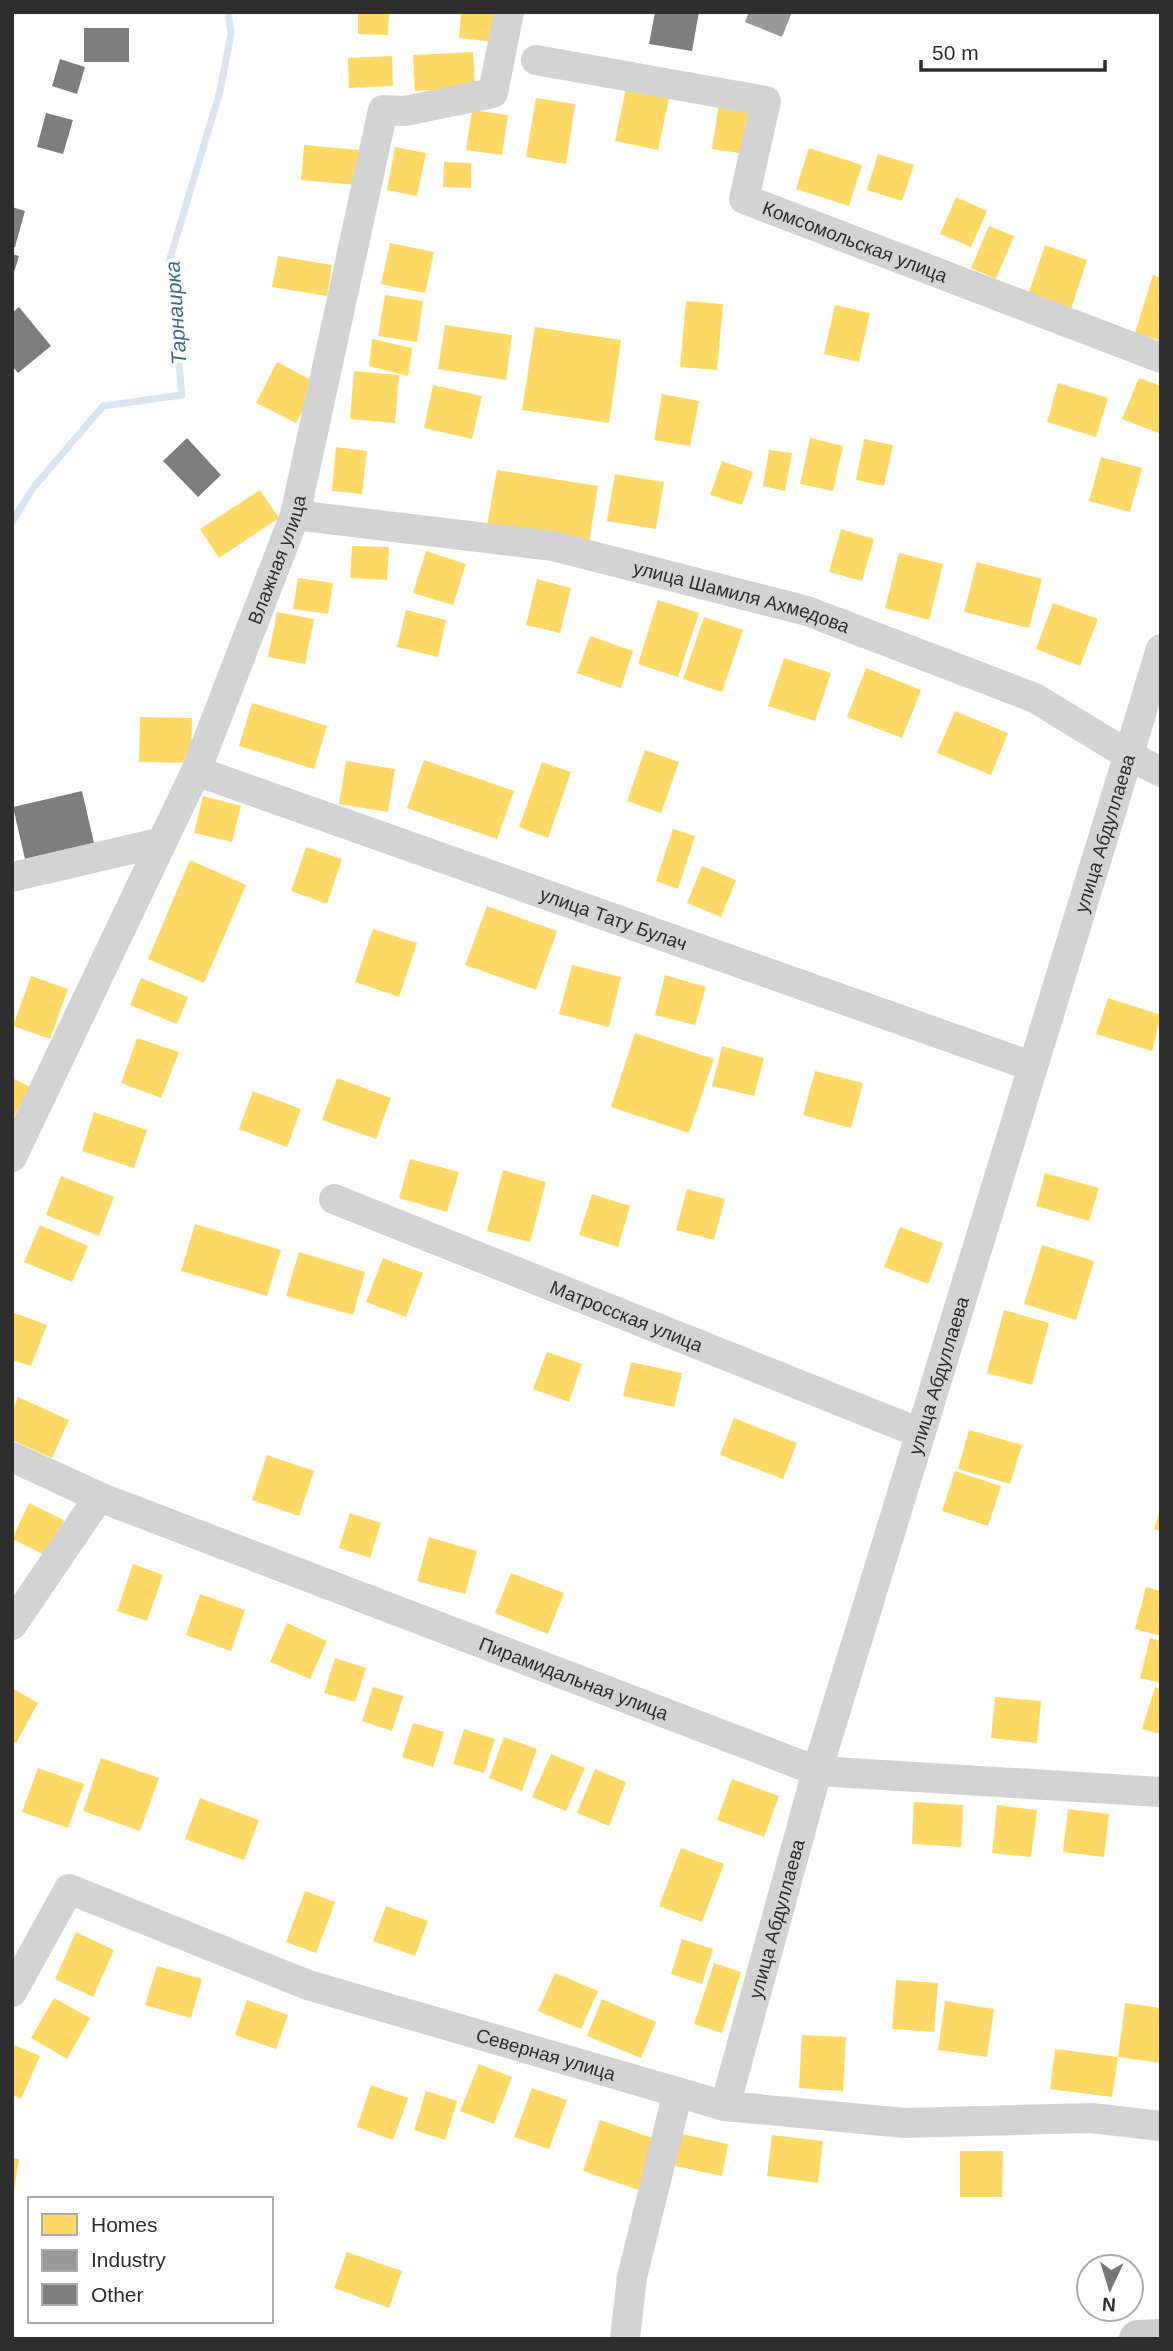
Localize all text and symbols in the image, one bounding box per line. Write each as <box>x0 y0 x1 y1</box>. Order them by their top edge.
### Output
scale bar <box>921 28 1105 72</box>
text: 50 m <box>932 41 979 64</box>
street label: Комсомольская улица <box>760 197 951 287</box>
water label: Тарнаирка <box>160 260 191 366</box>
street label: Влажная улица <box>244 493 310 627</box>
street label: улица Шамиля Ахмедова <box>631 557 853 637</box>
street label: улица Абдуллаева <box>1071 752 1139 915</box>
street label: улица Тату Булач <box>537 883 690 955</box>
street label: Матросская улица <box>547 1276 706 1356</box>
street label: улица Абдуллаева <box>905 1294 973 1457</box>
street label: Пирамидальная улица <box>476 1633 672 1724</box>
street label: улица Абдуллаева <box>745 1837 809 2001</box>
street label: Северная улица <box>474 2024 618 2085</box>
legend <box>28 2197 273 2323</box>
text: Homes <box>91 2213 158 2236</box>
text: Industry <box>91 2248 166 2271</box>
north arrow <box>1075 2253 1145 2323</box>
text: Other <box>91 2283 144 2306</box>
text: N <box>1101 2294 1116 2315</box>

